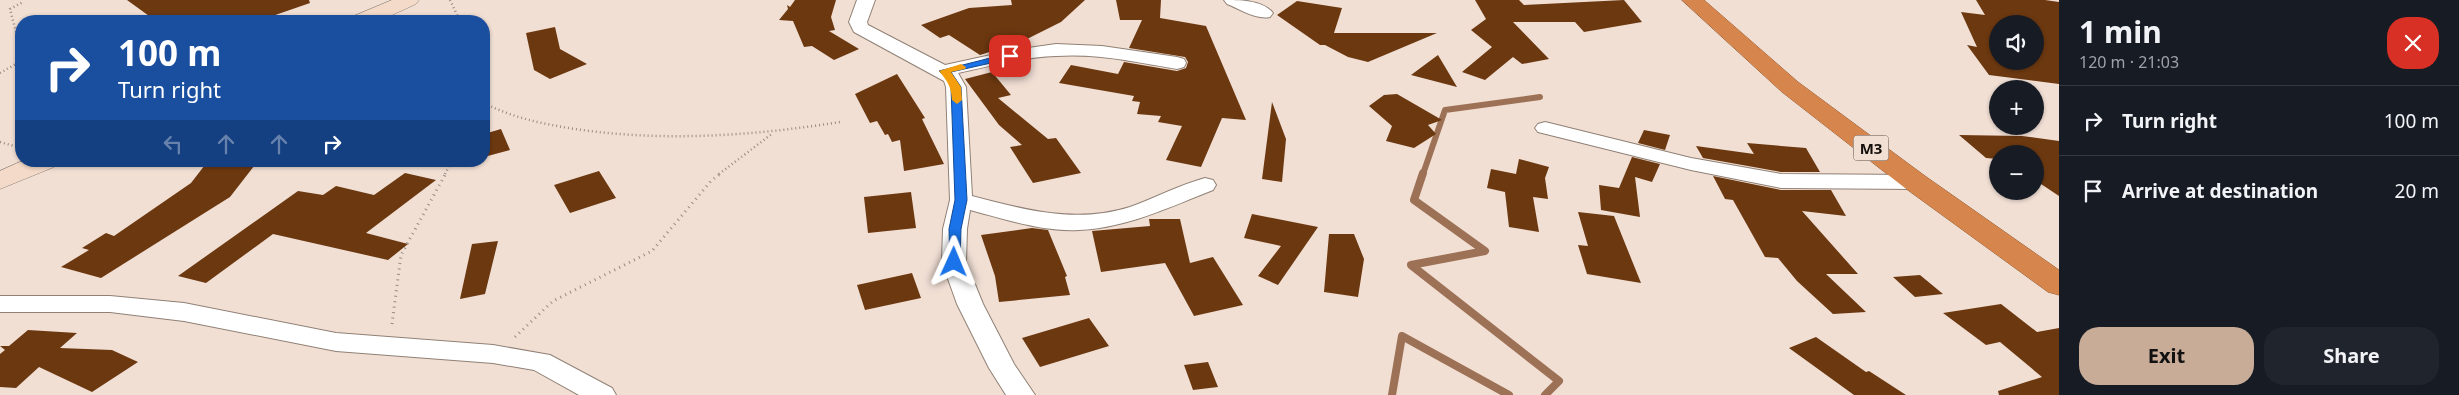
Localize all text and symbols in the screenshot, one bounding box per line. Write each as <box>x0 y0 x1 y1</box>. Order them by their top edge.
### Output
text: 1 min <box>2079 11 2162 52</box>
map controls <box>1989 15 2044 200</box>
button: sound <box>1989 15 2044 70</box>
button: close <box>2387 17 2439 69</box>
text: 100 m <box>118 29 221 76</box>
icon: right <box>35 35 100 100</box>
pin <box>989 35 1031 77</box>
icon: arrive <box>996 42 1024 70</box>
text: 120 m · 21:03 <box>2079 51 2179 73</box>
text: Turn right <box>118 74 221 104</box>
button: + <box>1989 80 2044 135</box>
icon: right <box>2079 107 2107 135</box>
text: Turn right <box>2122 108 2217 134</box>
text: 100 m <box>2384 108 2439 134</box>
icon: left <box>159 130 187 158</box>
icon: ahead <box>212 130 240 158</box>
icon: ahead <box>265 130 293 158</box>
icon: right <box>318 130 346 158</box>
road number: M3 <box>1854 136 1888 160</box>
button: − <box>1989 145 2044 200</box>
icon: arrive <box>2079 177 2107 205</box>
text: Arrive at destination <box>2122 178 2318 204</box>
text: 20 m <box>2395 178 2439 204</box>
position arrow <box>927 235 979 287</box>
button: Exit <box>2079 327 2254 385</box>
button: Share <box>2264 327 2439 385</box>

